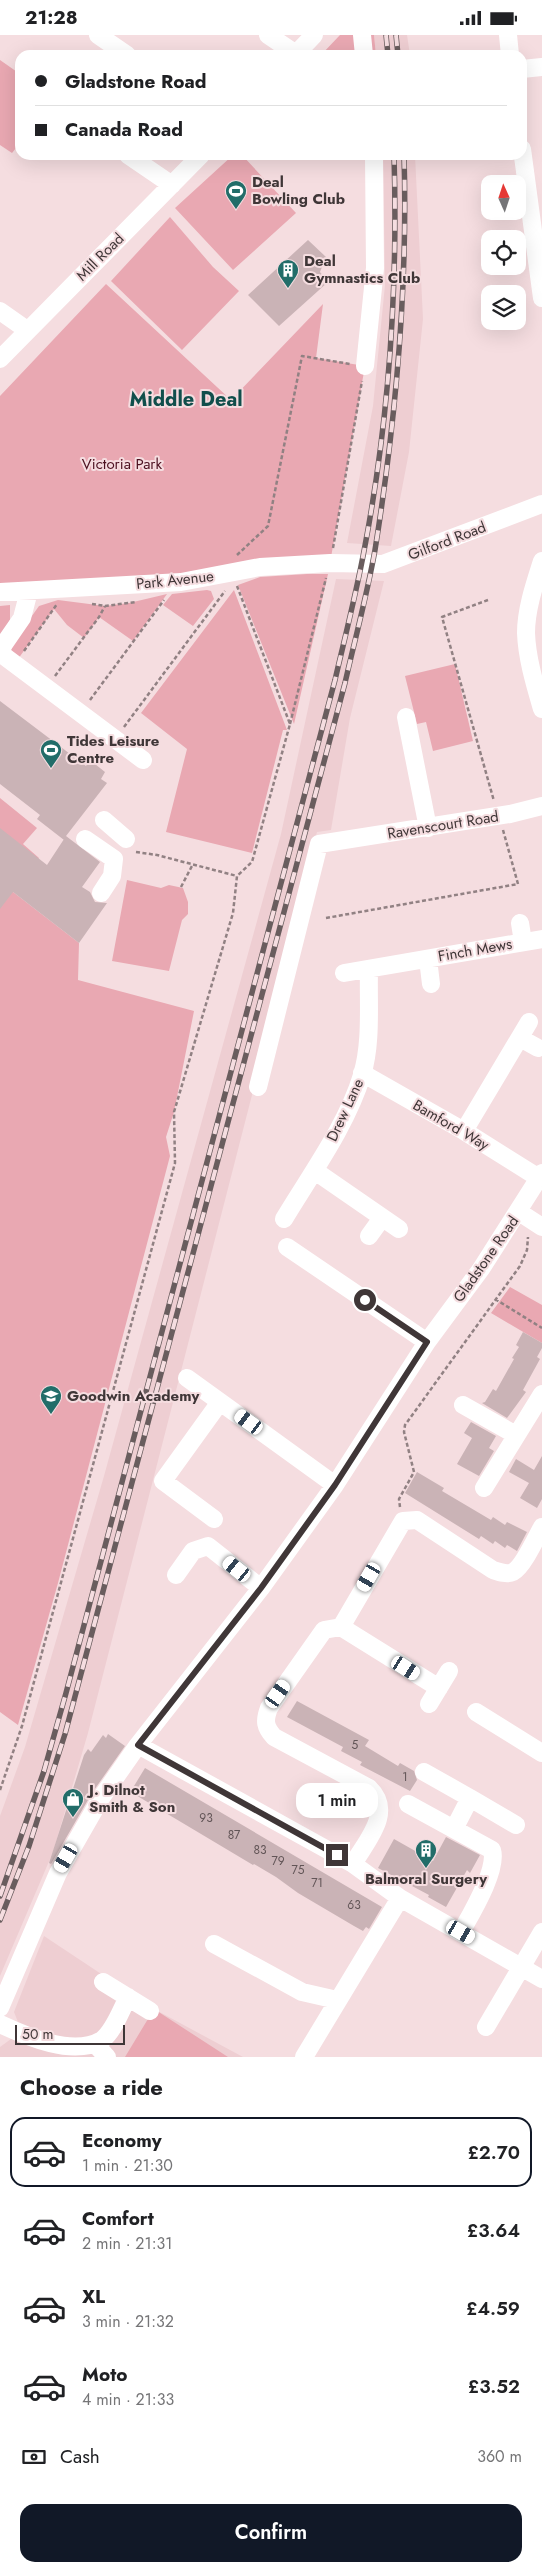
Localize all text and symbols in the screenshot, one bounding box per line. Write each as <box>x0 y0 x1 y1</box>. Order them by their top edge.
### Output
text: 21:28 <box>25 4 78 31</box>
text: Gladstone Road <box>65 68 206 95</box>
text: Canada Road <box>65 116 183 143</box>
place label: Deal Bowling Club <box>252 171 345 210</box>
north arrow <box>481 175 526 220</box>
map controls <box>481 175 526 330</box>
sports icon: Deal Bowling Club <box>224 179 248 210</box>
street label: Mill Road <box>71 228 129 286</box>
button: locate <box>481 230 526 275</box>
place label: Deal Gymnastics Club <box>304 250 420 289</box>
building icon: Deal Gymnastics Club <box>276 258 300 289</box>
button: layers <box>481 285 526 330</box>
district label: Middle Deal <box>129 385 243 414</box>
park label: Victoria Park <box>82 453 163 475</box>
street label: Gilford Road <box>405 516 489 566</box>
street label: Park Avenue <box>135 565 215 595</box>
place label: Tides Leisure Centre <box>67 730 160 769</box>
sports icon: Tides Leisure Centre <box>39 738 63 769</box>
street label: Ravenscourt Road <box>386 805 500 845</box>
street label: Finch Mews <box>436 933 514 967</box>
street label: Drew Lane <box>321 1075 369 1145</box>
street label: Bamford Way <box>409 1094 494 1156</box>
street label: Gladstone Road <box>448 1211 524 1307</box>
route start <box>354 1289 376 1311</box>
school or university icon: Goodwin Academy <box>39 1384 63 1415</box>
place label: Goodwin Academy <box>67 1385 199 1407</box>
car <box>232 1407 265 1437</box>
car <box>220 1554 253 1584</box>
car <box>355 1560 382 1594</box>
car <box>389 1654 422 1682</box>
car <box>263 1677 292 1711</box>
house number: 5 <box>352 1736 359 1754</box>
house number: 1 <box>402 1768 408 1786</box>
place label: J. Dilnot Smith & Son <box>86 1779 175 1818</box>
callout: 1 min <box>296 1783 378 1817</box>
shop icon: J. Dilnot Smith & Son <box>61 1787 85 1818</box>
text: 1 min <box>318 1789 356 1812</box>
house number: 93 <box>199 1809 213 1827</box>
house number: 87 <box>228 1826 241 1844</box>
building icon: Balmoral Surgery <box>414 1838 438 1869</box>
car <box>52 1841 79 1875</box>
house number: 83 <box>253 1841 267 1859</box>
route end <box>326 1844 348 1866</box>
house number: 79 <box>271 1852 285 1870</box>
house number: 75 <box>291 1861 305 1879</box>
place label: Balmoral Surgery <box>365 1868 487 1890</box>
house number: 71 <box>311 1874 323 1892</box>
house number: 63 <box>347 1896 361 1914</box>
car <box>444 1918 477 1946</box>
scale bar <box>15 2022 125 2045</box>
text: 50 m <box>22 2024 53 2044</box>
text: Choose a ride <box>20 2071 163 2103</box>
text: Economy <box>82 2127 162 2154</box>
icon: car <box>22 2130 67 2175</box>
text: £2.70 <box>467 2139 520 2166</box>
text: 1 min · 21:30 <box>82 2154 173 2177</box>
text: Comfort <box>82 2205 154 2232</box>
icon: car <box>22 2208 67 2253</box>
text: £3.64 <box>467 2217 520 2244</box>
text: 2 min · 21:31 <box>82 2232 172 2255</box>
text: XL <box>82 2283 105 2310</box>
icon: car <box>22 2286 67 2331</box>
text: £4.59 <box>466 2295 520 2322</box>
text: 3 min · 21:32 <box>82 2310 174 2333</box>
text: Moto <box>82 2361 127 2388</box>
icon: car <box>22 2364 67 2409</box>
text: £3.52 <box>468 2373 520 2400</box>
text: 4 min · 21:33 <box>82 2388 174 2411</box>
icon: cash <box>20 2443 48 2471</box>
text: Cash <box>60 2443 100 2470</box>
text: 360 m <box>477 2445 522 2468</box>
button: Confirm <box>20 2504 522 2562</box>

